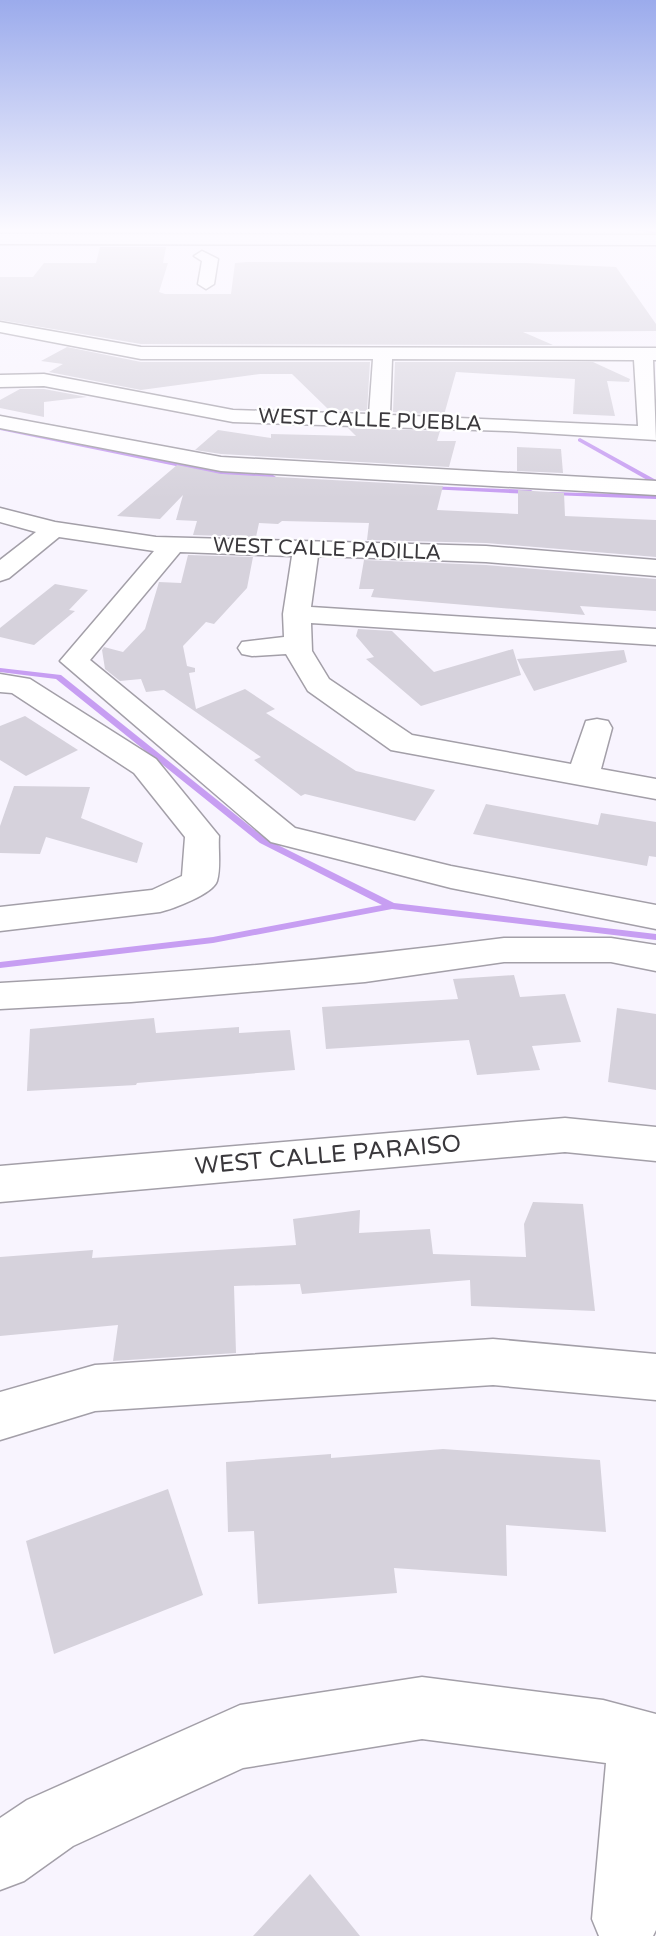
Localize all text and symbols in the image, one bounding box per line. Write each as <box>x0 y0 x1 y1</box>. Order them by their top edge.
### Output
street label: WEST CALLE PUEBLA <box>258 404 482 436</box>
street label: WEST CALLE PADILLA <box>212 533 442 565</box>
street label: WEST CALLE PARAISO <box>194 1129 462 1181</box>

